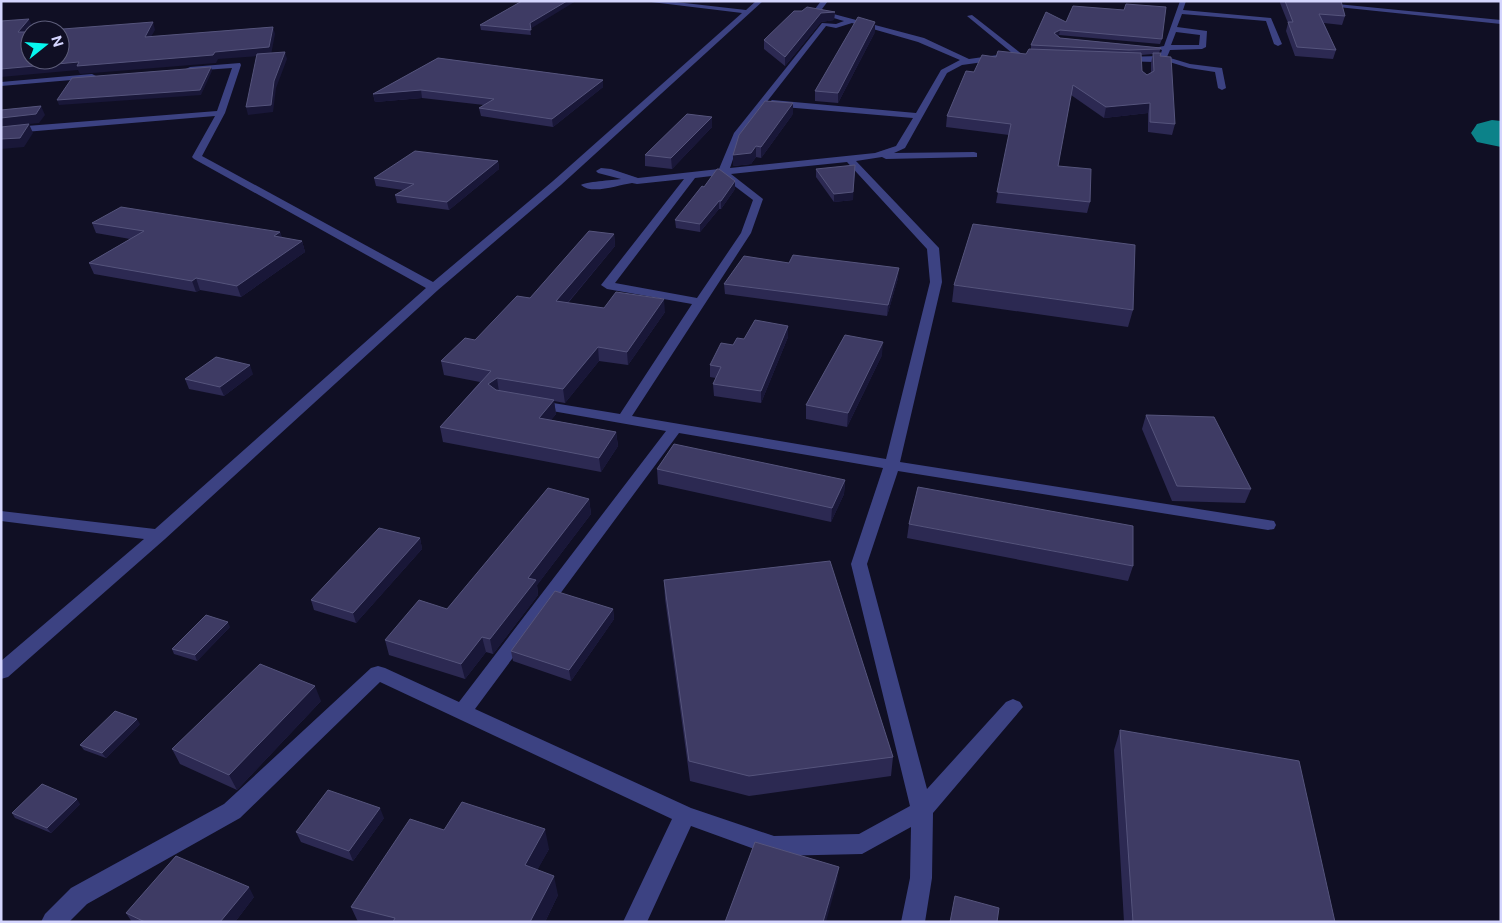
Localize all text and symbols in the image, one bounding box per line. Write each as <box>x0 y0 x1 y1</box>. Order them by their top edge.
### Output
north arrow <box>20 20 70 70</box>
text: N <box>48 34 67 49</box>

